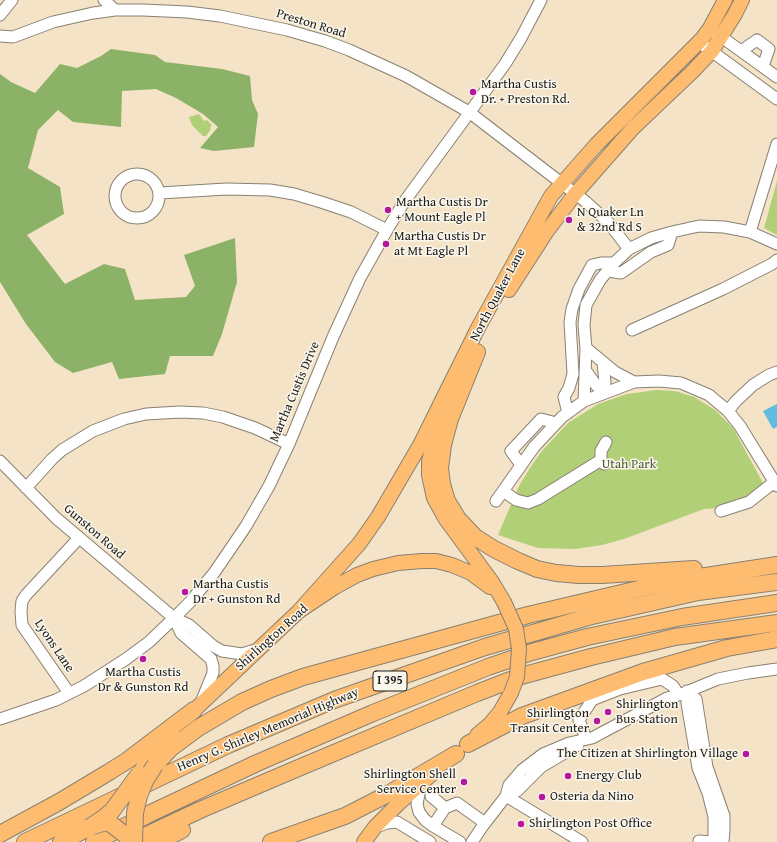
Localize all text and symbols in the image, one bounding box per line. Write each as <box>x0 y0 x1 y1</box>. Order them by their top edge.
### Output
street label: Preston Road <box>274 6 348 42</box>
place label: Martha Custis Dr. + Preston Rd. <box>481 77 570 108</box>
marker: Martha Custis Dr. + Preston Rd. <box>468 87 478 97</box>
place label: Martha Custis Dr + Mount Eagle Pl <box>396 195 488 226</box>
marker: Martha Custis Dr + Mount Eagle Pl <box>383 205 393 215</box>
place label: N Quaker Ln & 32nd Rd S <box>577 205 644 236</box>
marker: N Quaker Ln & 32nd Rd S <box>564 215 574 225</box>
place label: Martha Custis Dr at Mt Eagle Pl <box>394 229 486 260</box>
marker: Martha Custis Dr at Mt Eagle Pl <box>381 239 391 249</box>
street label: North Quaker Lane <box>467 246 529 344</box>
street label: Martha Custis Drive <box>267 339 323 445</box>
park label: Utah Park <box>602 457 656 473</box>
street label: Gunston Road <box>60 501 128 563</box>
place label: Martha Custis Dr + Gunston Rd <box>193 577 280 608</box>
marker: Martha Custis Dr + Gunston Rd <box>180 587 190 597</box>
street label: Shirlington Road <box>232 601 312 675</box>
street label: Lyons Lane <box>31 617 77 675</box>
marker: Martha Custis Dr & Gunston Rd <box>138 654 148 664</box>
place label: Martha Custis Dr & Gunston Rd <box>98 665 188 696</box>
road number: I 395 <box>373 671 407 691</box>
street label: Henry G. Shirley Memorial Highway <box>175 685 361 775</box>
place label: Shirlington Bus Station <box>616 697 678 728</box>
place label: Shirlington Transit Center <box>510 706 589 737</box>
marker: Shirlington Bus Station <box>603 707 613 717</box>
marker: Shirlington Transit Center <box>592 716 602 726</box>
place label: The Citizen at Shirlington Village <box>557 746 738 762</box>
marker: The Citizen at Shirlington Village <box>741 749 751 759</box>
place label: Shirlington Shell Service Center <box>364 767 456 798</box>
place label: Energy Club <box>576 768 642 784</box>
marker: Energy Club <box>563 771 573 781</box>
marker: Shirlington Shell Service Center <box>459 777 469 787</box>
place label: Osteria da Nino <box>550 789 634 805</box>
marker: Osteria da Nino <box>537 792 547 802</box>
place label: Shirlington Post Office <box>529 816 652 832</box>
marker: Shirlington Post Office <box>516 819 526 829</box>

